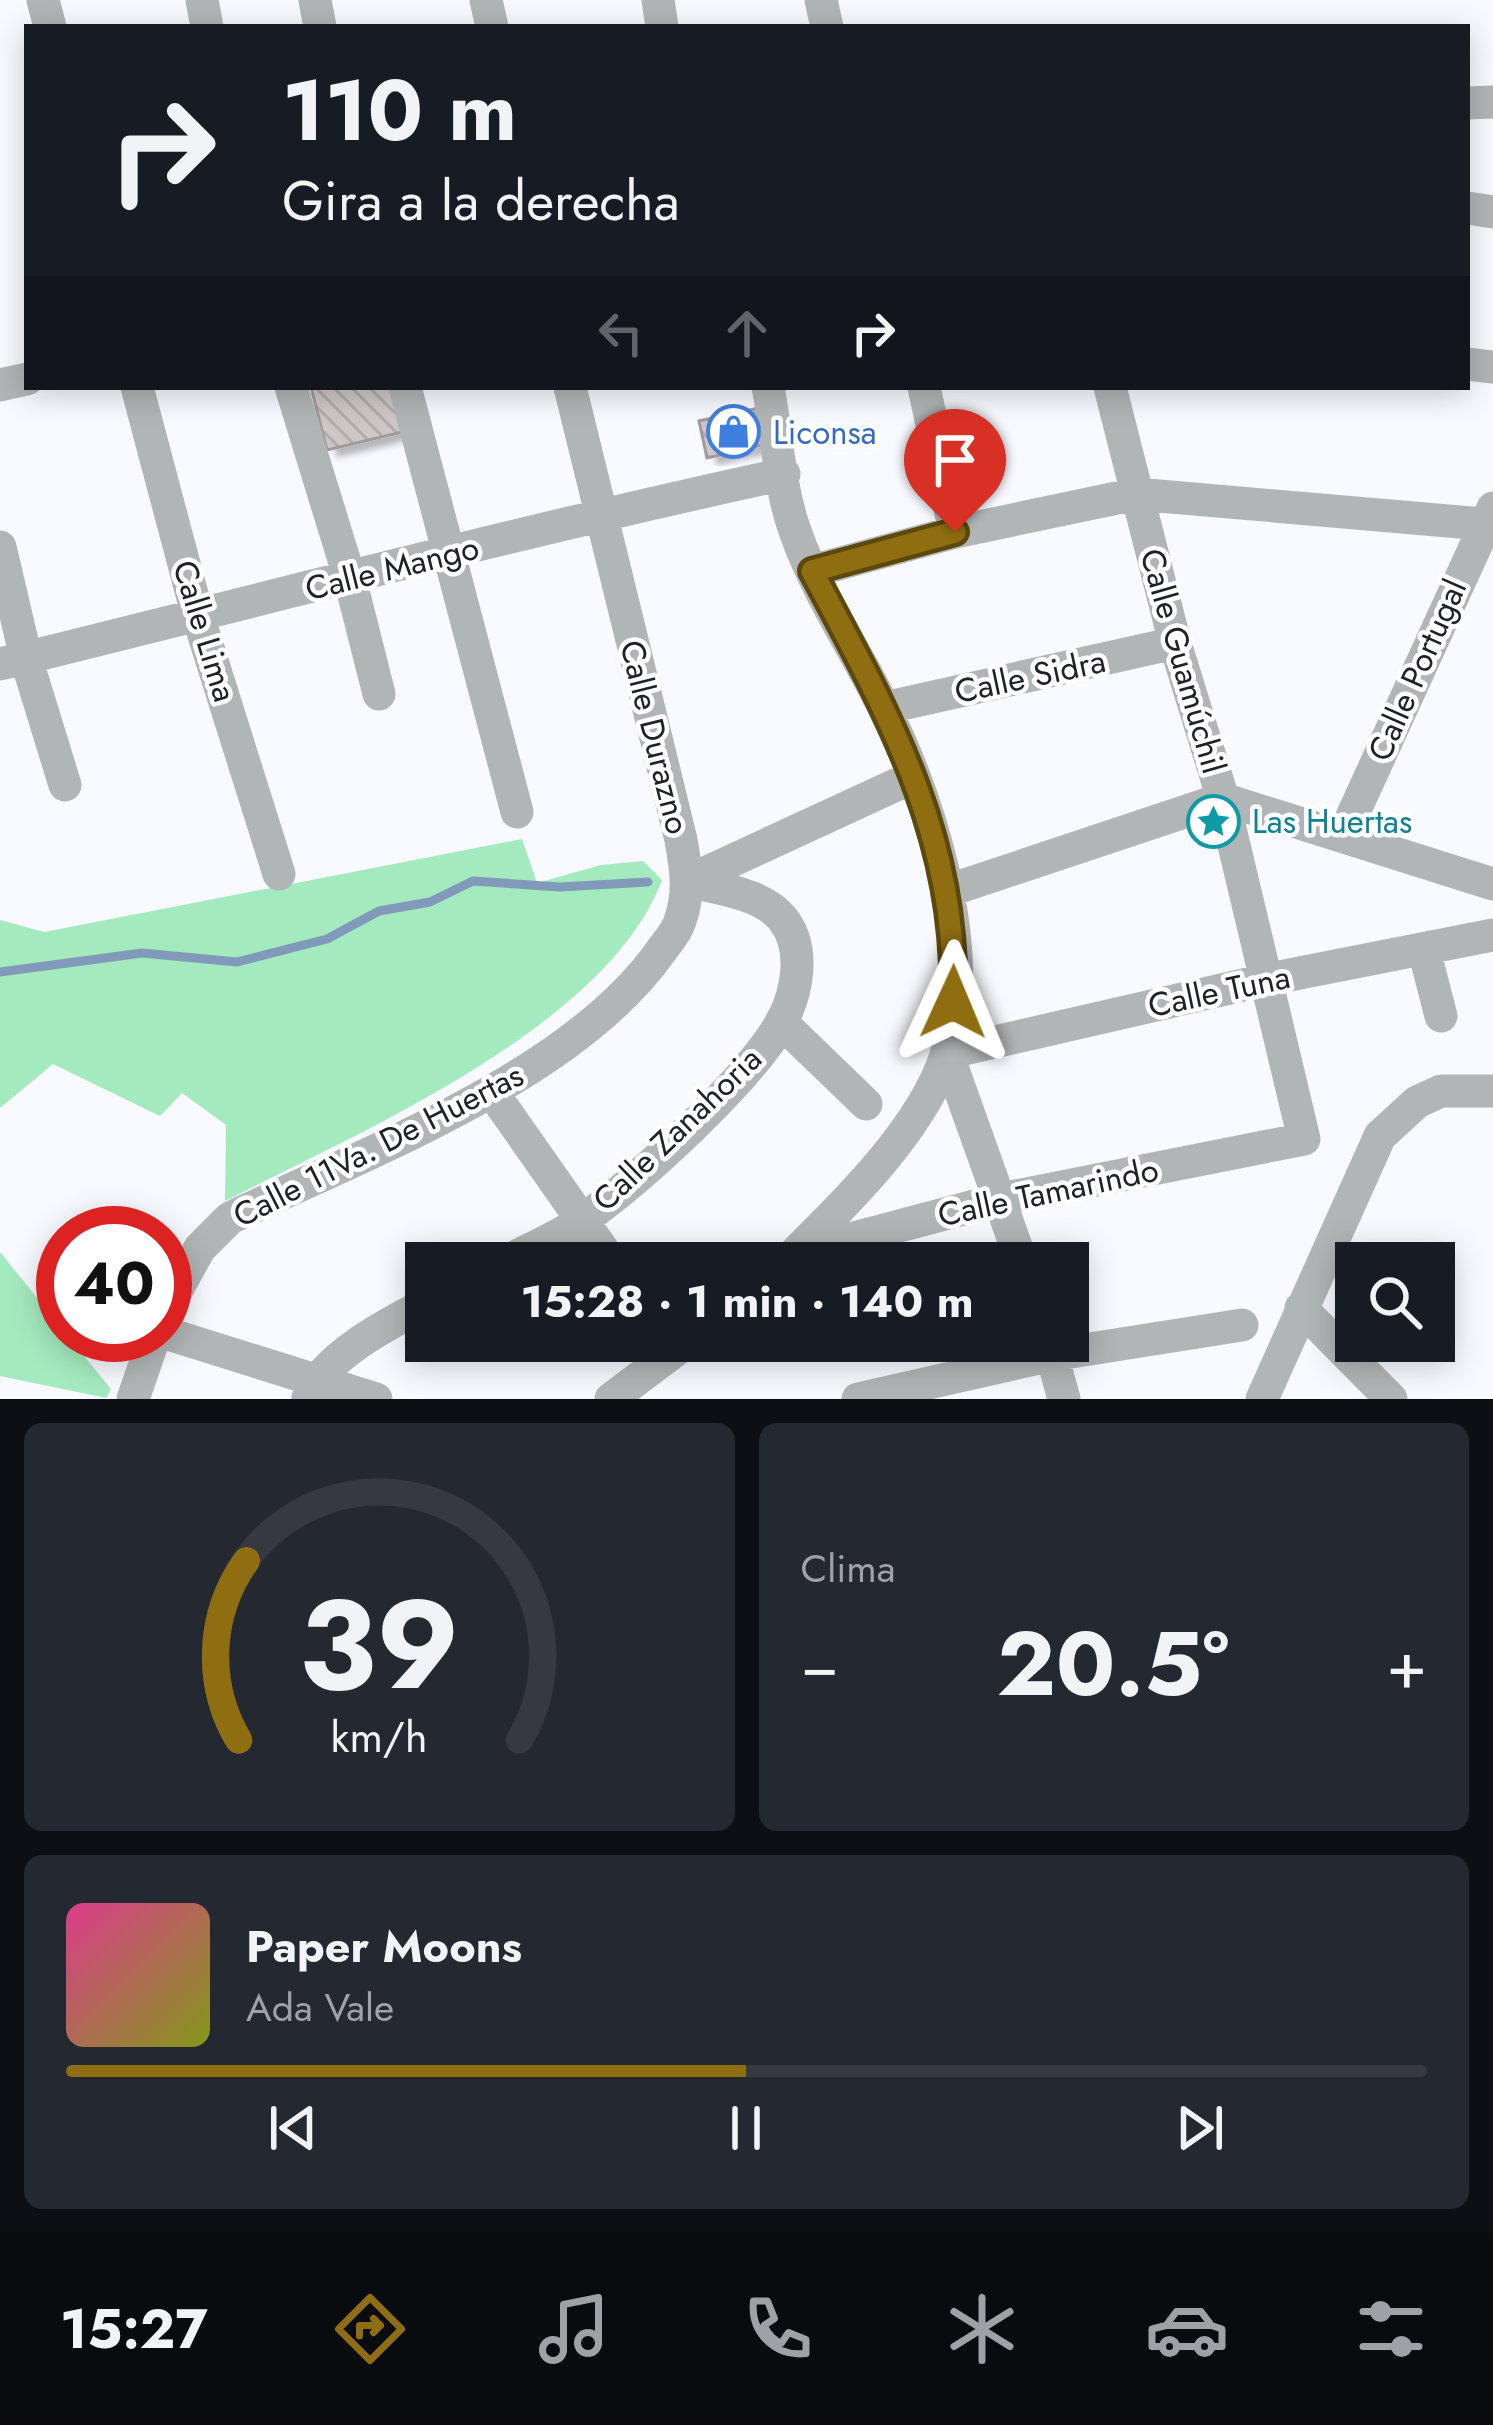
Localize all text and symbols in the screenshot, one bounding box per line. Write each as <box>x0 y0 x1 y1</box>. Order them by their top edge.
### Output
text: 110 m <box>282 50 517 172</box>
icon: right <box>84 72 240 228</box>
text: Gira a la derecha <box>282 162 680 240</box>
icon: left <box>588 300 654 366</box>
icon: ahead <box>714 300 780 366</box>
icon: right <box>840 300 906 366</box>
shop icon: Liconsa <box>706 404 762 460</box>
place label: Liconsa <box>773 409 877 456</box>
pin <box>904 409 1006 532</box>
icon: arrive <box>922 427 988 493</box>
street label: Calle Mango <box>300 524 484 612</box>
street label: Calle Guamúchil <box>1128 543 1238 779</box>
street label: Calle Lima <box>161 555 249 707</box>
street label: Calle Portugal <box>1356 572 1478 768</box>
street label: Calle Durazno <box>608 635 702 839</box>
street label: Calle Sidra <box>950 637 1110 715</box>
place icon: Las Huertas <box>1185 793 1241 849</box>
place label: Las Huertas <box>1252 798 1412 845</box>
position arrow <box>890 939 1016 1065</box>
street label: Calle Tuna <box>1144 953 1294 1029</box>
street label: Calle Zanahoria <box>582 1036 772 1222</box>
street label: Calle 11Va. De Huertas <box>225 1051 531 1239</box>
street label: Calle Tamarindo <box>933 1146 1163 1238</box>
speed limit sign: 40 <box>36 1206 192 1362</box>
map controls <box>1335 1242 1455 1362</box>
button: search <box>1335 1242 1455 1362</box>
text: 15:28 · 1 min · 140 m <box>520 1269 974 1334</box>
text: Clima <box>801 1540 896 1597</box>
text: 39 <box>299 1555 460 1736</box>
text: 20.5° <box>997 1599 1229 1729</box>
text: − <box>801 1617 839 1713</box>
text: + <box>1386 1617 1427 1713</box>
text: km/h <box>331 1706 428 1768</box>
text: Paper Moons <box>246 1914 522 1979</box>
text: Ada Vale <box>246 1979 394 2036</box>
icon: previous <box>260 2095 326 2161</box>
icon: pause <box>713 2095 779 2161</box>
icon: next <box>1167 2095 1233 2161</box>
icon: directions <box>328 2287 412 2371</box>
icon: music <box>532 2287 616 2371</box>
icon: phone <box>736 2287 820 2371</box>
icon: climate <box>940 2287 1024 2371</box>
icon: car <box>1145 2287 1229 2371</box>
icon: filters <box>1349 2287 1433 2371</box>
text: 15:27 <box>60 2290 208 2368</box>

